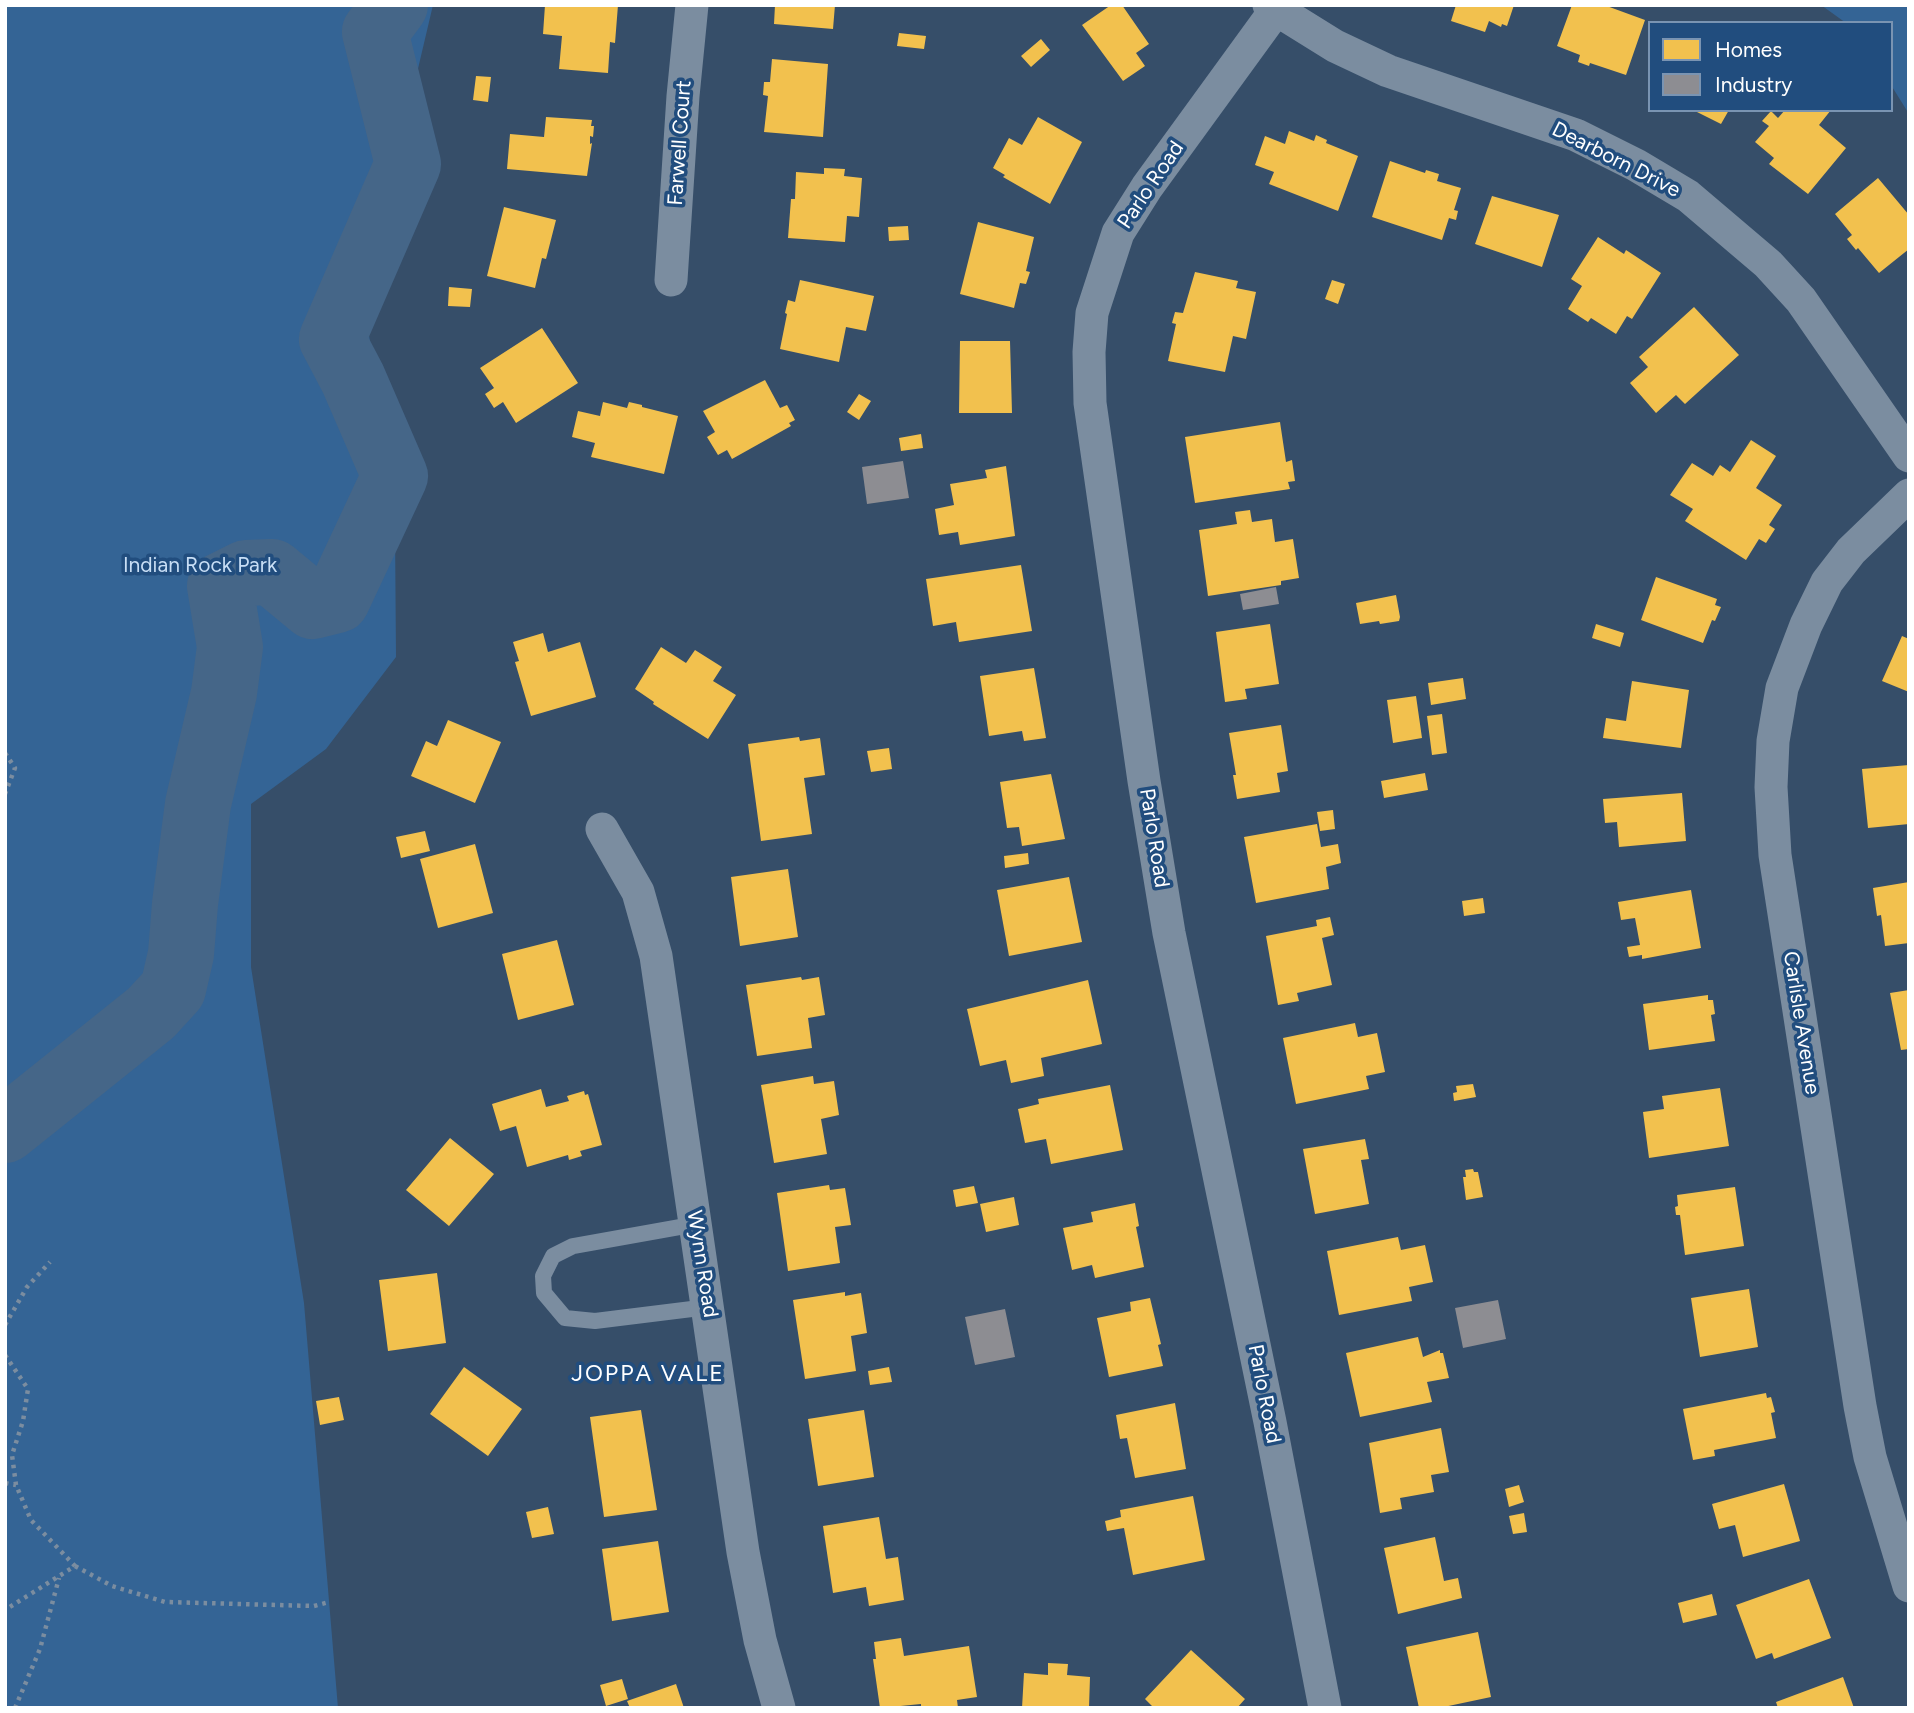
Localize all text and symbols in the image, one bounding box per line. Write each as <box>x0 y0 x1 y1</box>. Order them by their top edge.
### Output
legend <box>1648 21 1893 112</box>
text: Homes <box>1715 37 1782 62</box>
text: Industry <box>1715 72 1792 97</box>
street label: Farwell Court <box>663 80 697 206</box>
street label: Dearborn Drive <box>1548 117 1684 203</box>
street label: Parlo Road <box>1113 136 1189 234</box>
park label: Indian Rock Park <box>123 553 277 579</box>
street label: Parlo Road <box>1134 787 1174 889</box>
street label: Carlisle Avenue <box>1777 950 1825 1096</box>
street label: Wynn Road <box>681 1209 723 1319</box>
street label: Parlo Road <box>1242 1342 1286 1446</box>
district label: JOPPA VALE <box>572 1360 724 1388</box>

